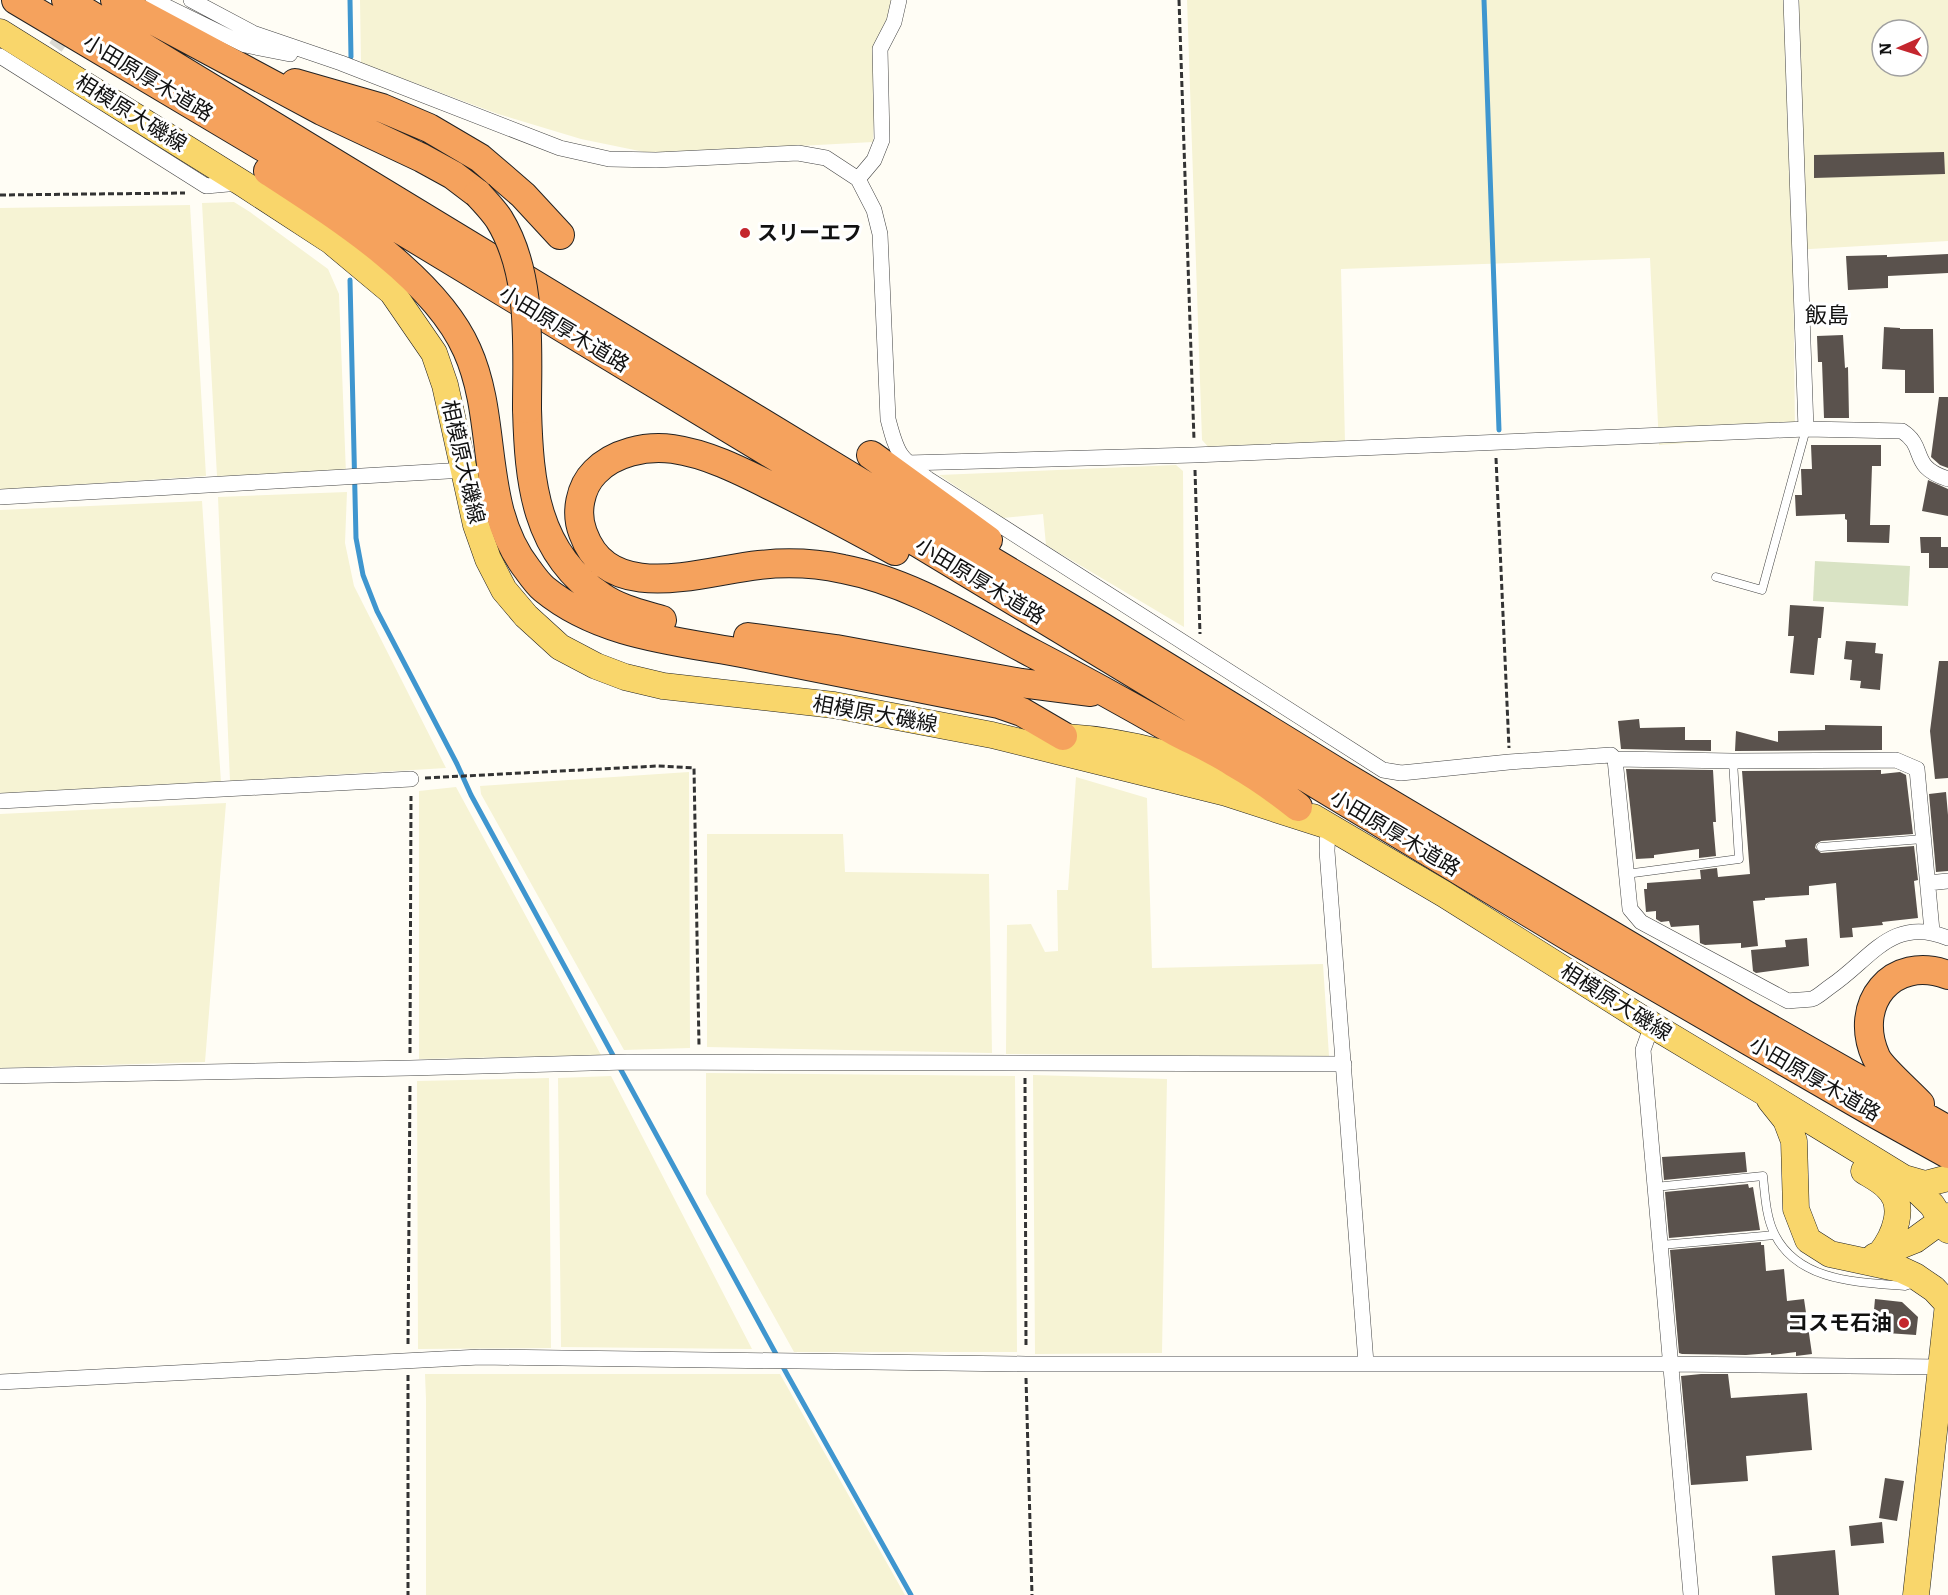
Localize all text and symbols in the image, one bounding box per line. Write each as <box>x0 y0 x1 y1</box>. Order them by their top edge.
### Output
north arrow <box>1870 18 1930 78</box>
street label: 小田原厚木道路 <box>78 29 218 127</box>
text: N <box>1876 42 1895 55</box>
street label: 相模原大磯線 <box>71 69 191 157</box>
place label: スリーエフ <box>757 220 862 246</box>
marker: スリーエフ <box>738 226 752 240</box>
street label: 小田原厚木道路 <box>494 280 634 378</box>
district label: 飯島 <box>1805 302 1849 329</box>
street label: 相模原大磯線 <box>436 398 490 526</box>
street label: 小田原厚木道路 <box>910 532 1050 630</box>
street label: 相模原大磯線 <box>811 690 939 738</box>
street label: 小田原厚木道路 <box>1325 784 1465 882</box>
street label: 相模原大磯線 <box>1556 958 1676 1046</box>
street label: 小田原厚木道路 <box>1745 1031 1885 1127</box>
place label: コスモ石油 <box>1787 1310 1892 1336</box>
marker: コスモ石油 <box>1897 1316 1911 1330</box>

